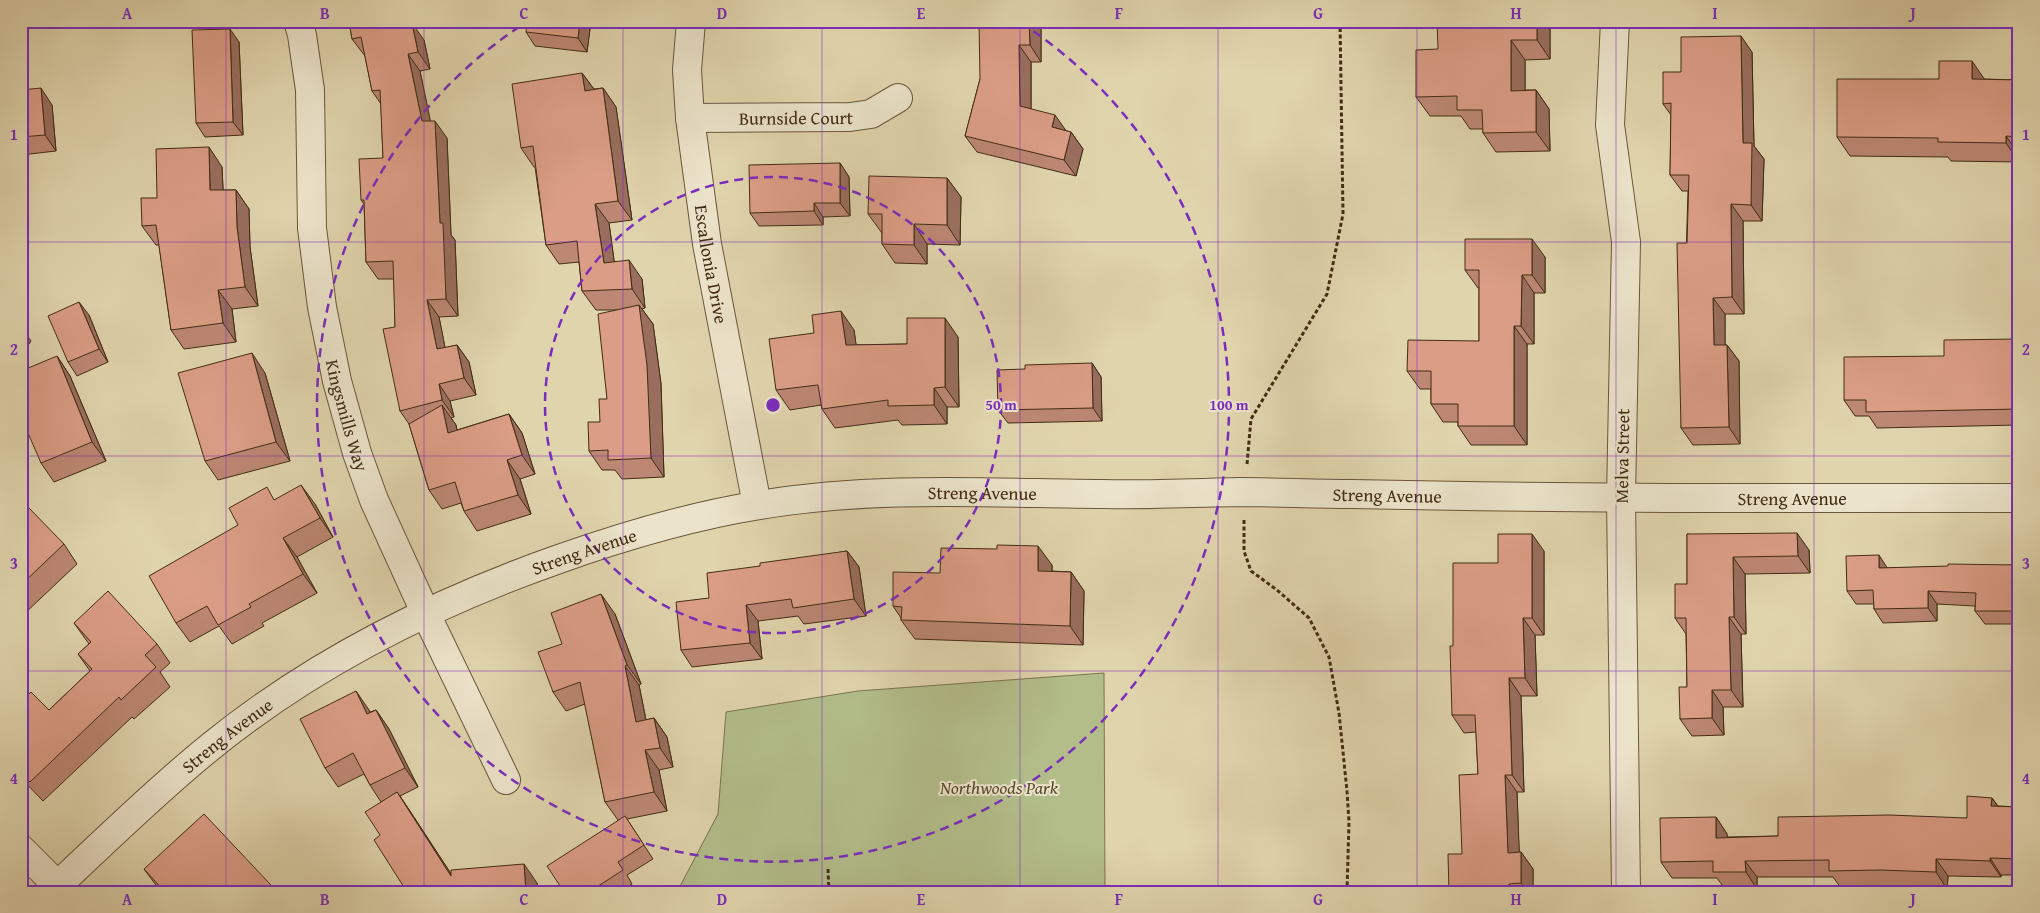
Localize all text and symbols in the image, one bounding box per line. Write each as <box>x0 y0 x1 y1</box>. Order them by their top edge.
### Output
text: A <box>122 1 133 25</box>
text: B <box>320 1 330 25</box>
text: C <box>519 1 529 25</box>
text: D <box>717 1 727 25</box>
text: E <box>917 1 926 25</box>
text: F <box>1115 1 1123 25</box>
text: G <box>1313 1 1323 25</box>
text: H <box>1510 1 1522 25</box>
text: I <box>1712 1 1718 25</box>
text: J <box>1907 1 1916 25</box>
street label: Burnside Court <box>739 103 854 131</box>
text: 1 <box>10 122 18 146</box>
text: 1 <box>2022 122 2030 146</box>
street label: Escallonia Drive <box>688 203 735 326</box>
text: 2 <box>10 337 18 361</box>
text: 2 <box>2022 337 2030 361</box>
street label: Kingsmills Way <box>319 357 376 475</box>
text: 50 m <box>985 394 1017 415</box>
text: 100 m <box>1209 394 1249 415</box>
centre of rings <box>764 396 782 414</box>
street label: Melva Street <box>1608 408 1636 504</box>
street label: Streng Avenue <box>928 478 1037 506</box>
street label: Streng Avenue <box>1332 480 1442 509</box>
street label: Streng Avenue <box>1738 485 1847 512</box>
street label: Streng Avenue <box>528 521 640 581</box>
text: 3 <box>10 551 18 575</box>
text: 3 <box>2022 551 2030 575</box>
street label: Streng Avenue <box>175 691 278 779</box>
text: 4 <box>10 766 18 790</box>
text: 4 <box>2022 766 2030 790</box>
park label: Northwoods Park <box>939 774 1059 801</box>
text: A <box>122 887 133 911</box>
text: B <box>320 887 330 911</box>
text: C <box>519 887 529 911</box>
text: D <box>717 887 727 911</box>
text: E <box>917 887 926 911</box>
text: F <box>1115 887 1123 911</box>
text: G <box>1313 887 1323 911</box>
text: H <box>1510 887 1522 911</box>
text: I <box>1712 887 1718 911</box>
text: J <box>1907 887 1916 911</box>

